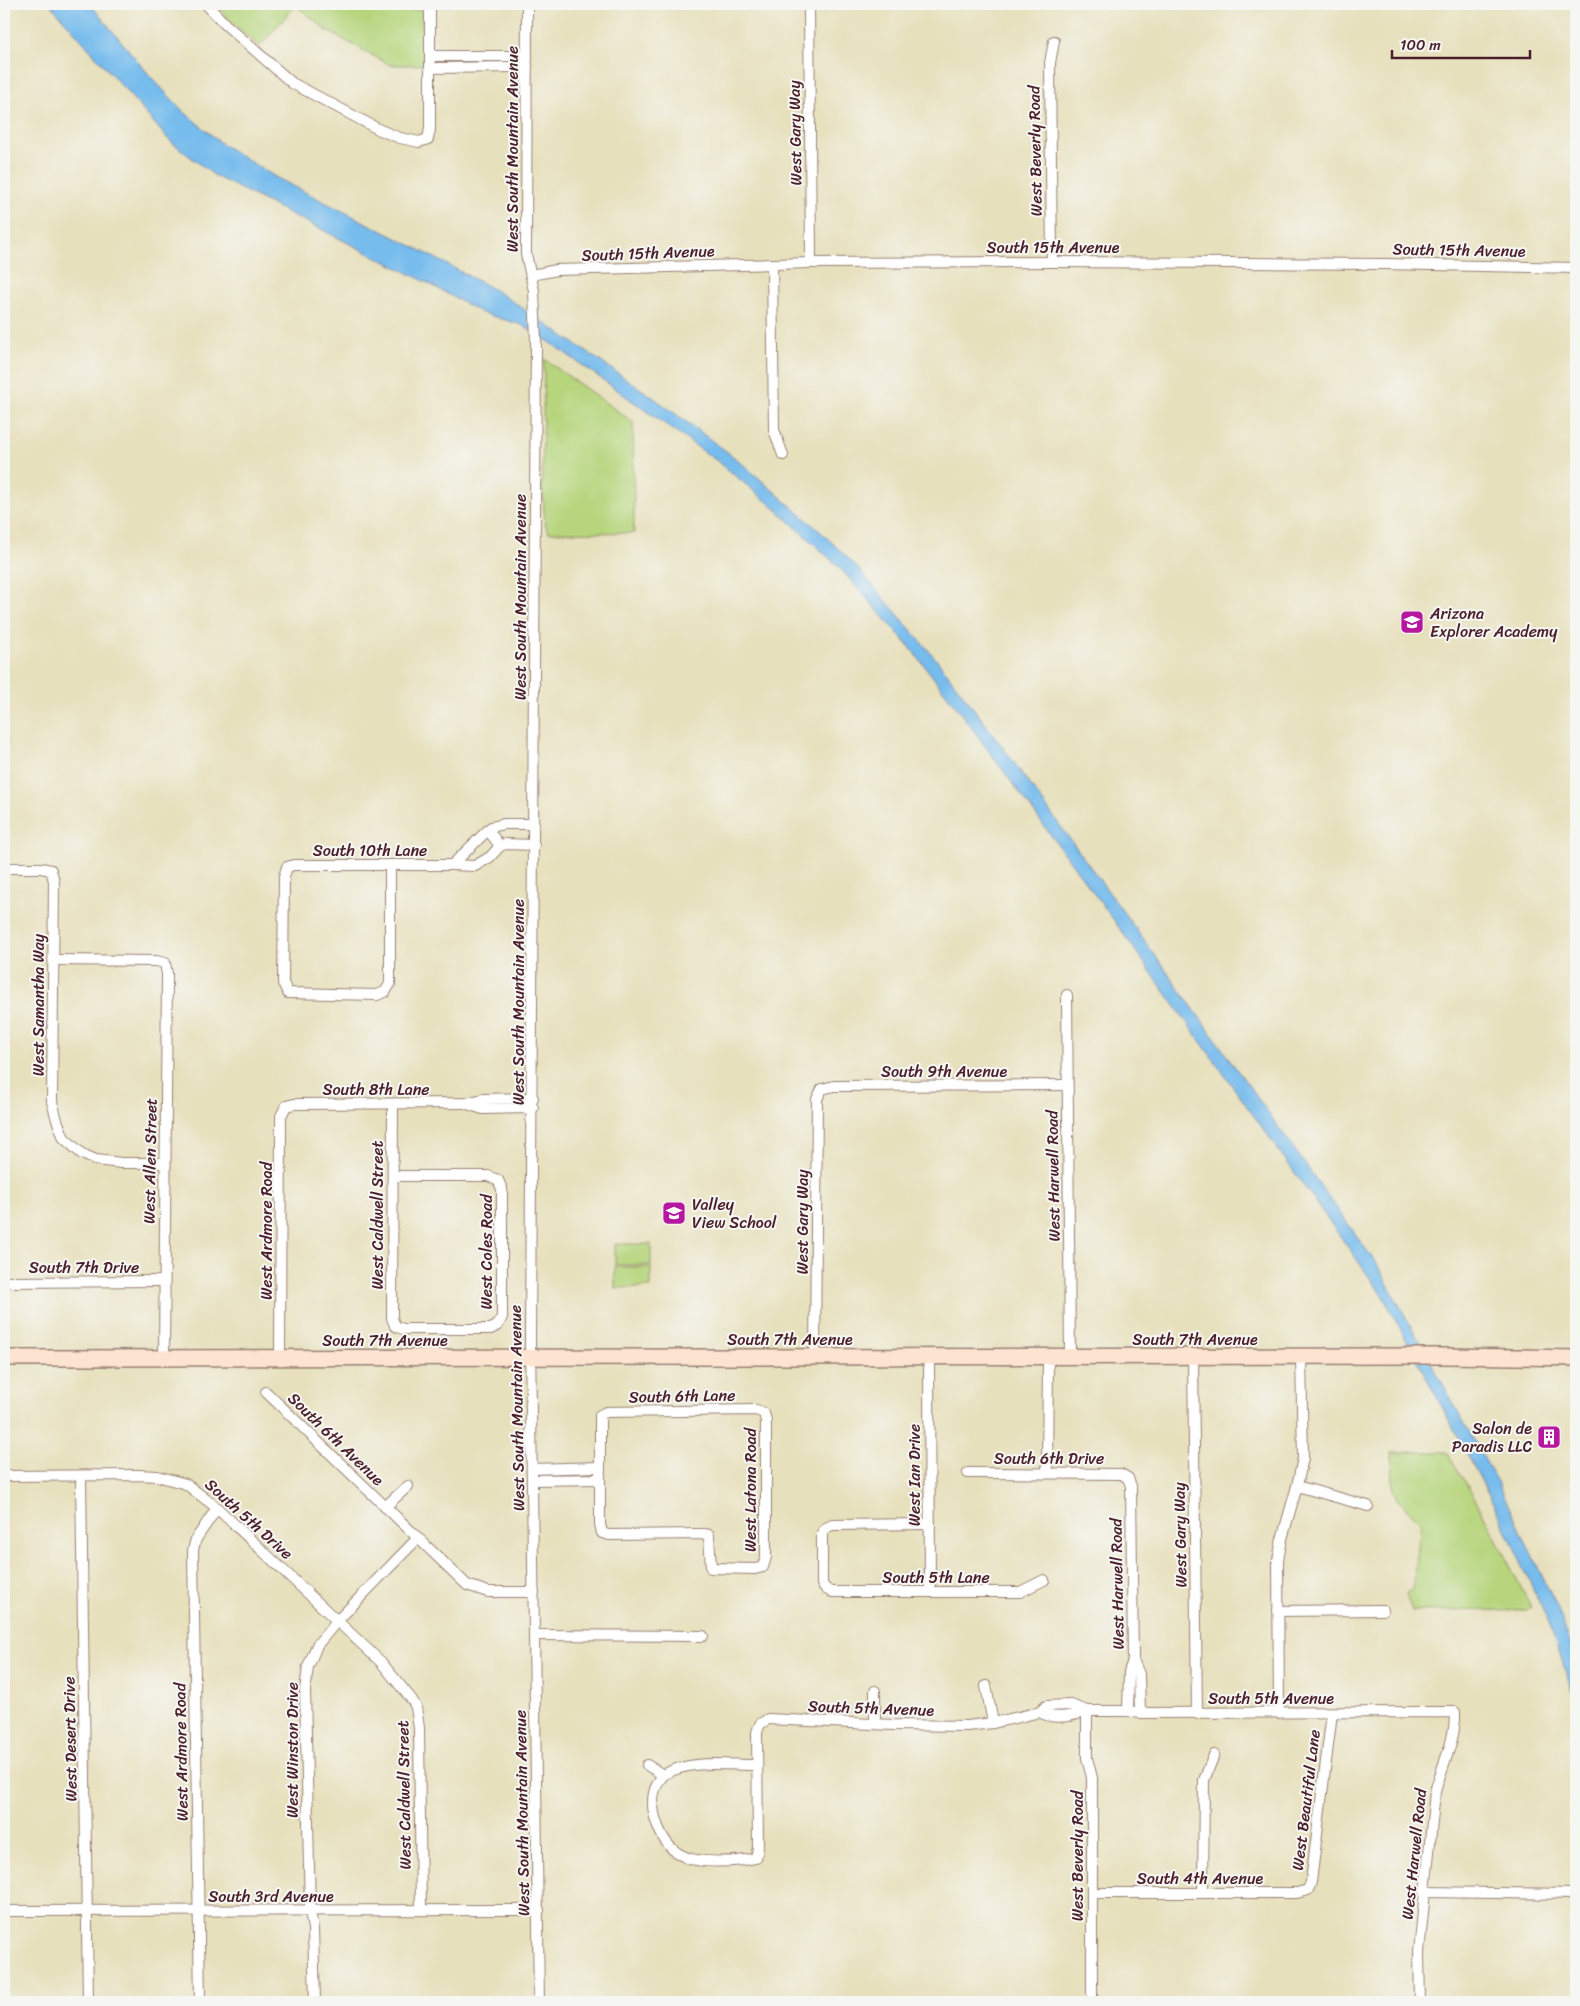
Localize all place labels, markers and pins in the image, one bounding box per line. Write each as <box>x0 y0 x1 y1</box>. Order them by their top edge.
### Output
place label: Arizona Explorer Academy <box>1429 599 1558 646</box>
school or university icon: Arizona Explorer Academy <box>1399 609 1425 635</box>
place label: Valley View School <box>692 1190 777 1237</box>
school or university icon: Valley View School <box>661 1200 687 1226</box>
place label: Salon de Paradis LLC <box>1452 1414 1532 1461</box>
building icon: Salon de Paradis LLC <box>1536 1424 1562 1450</box>

